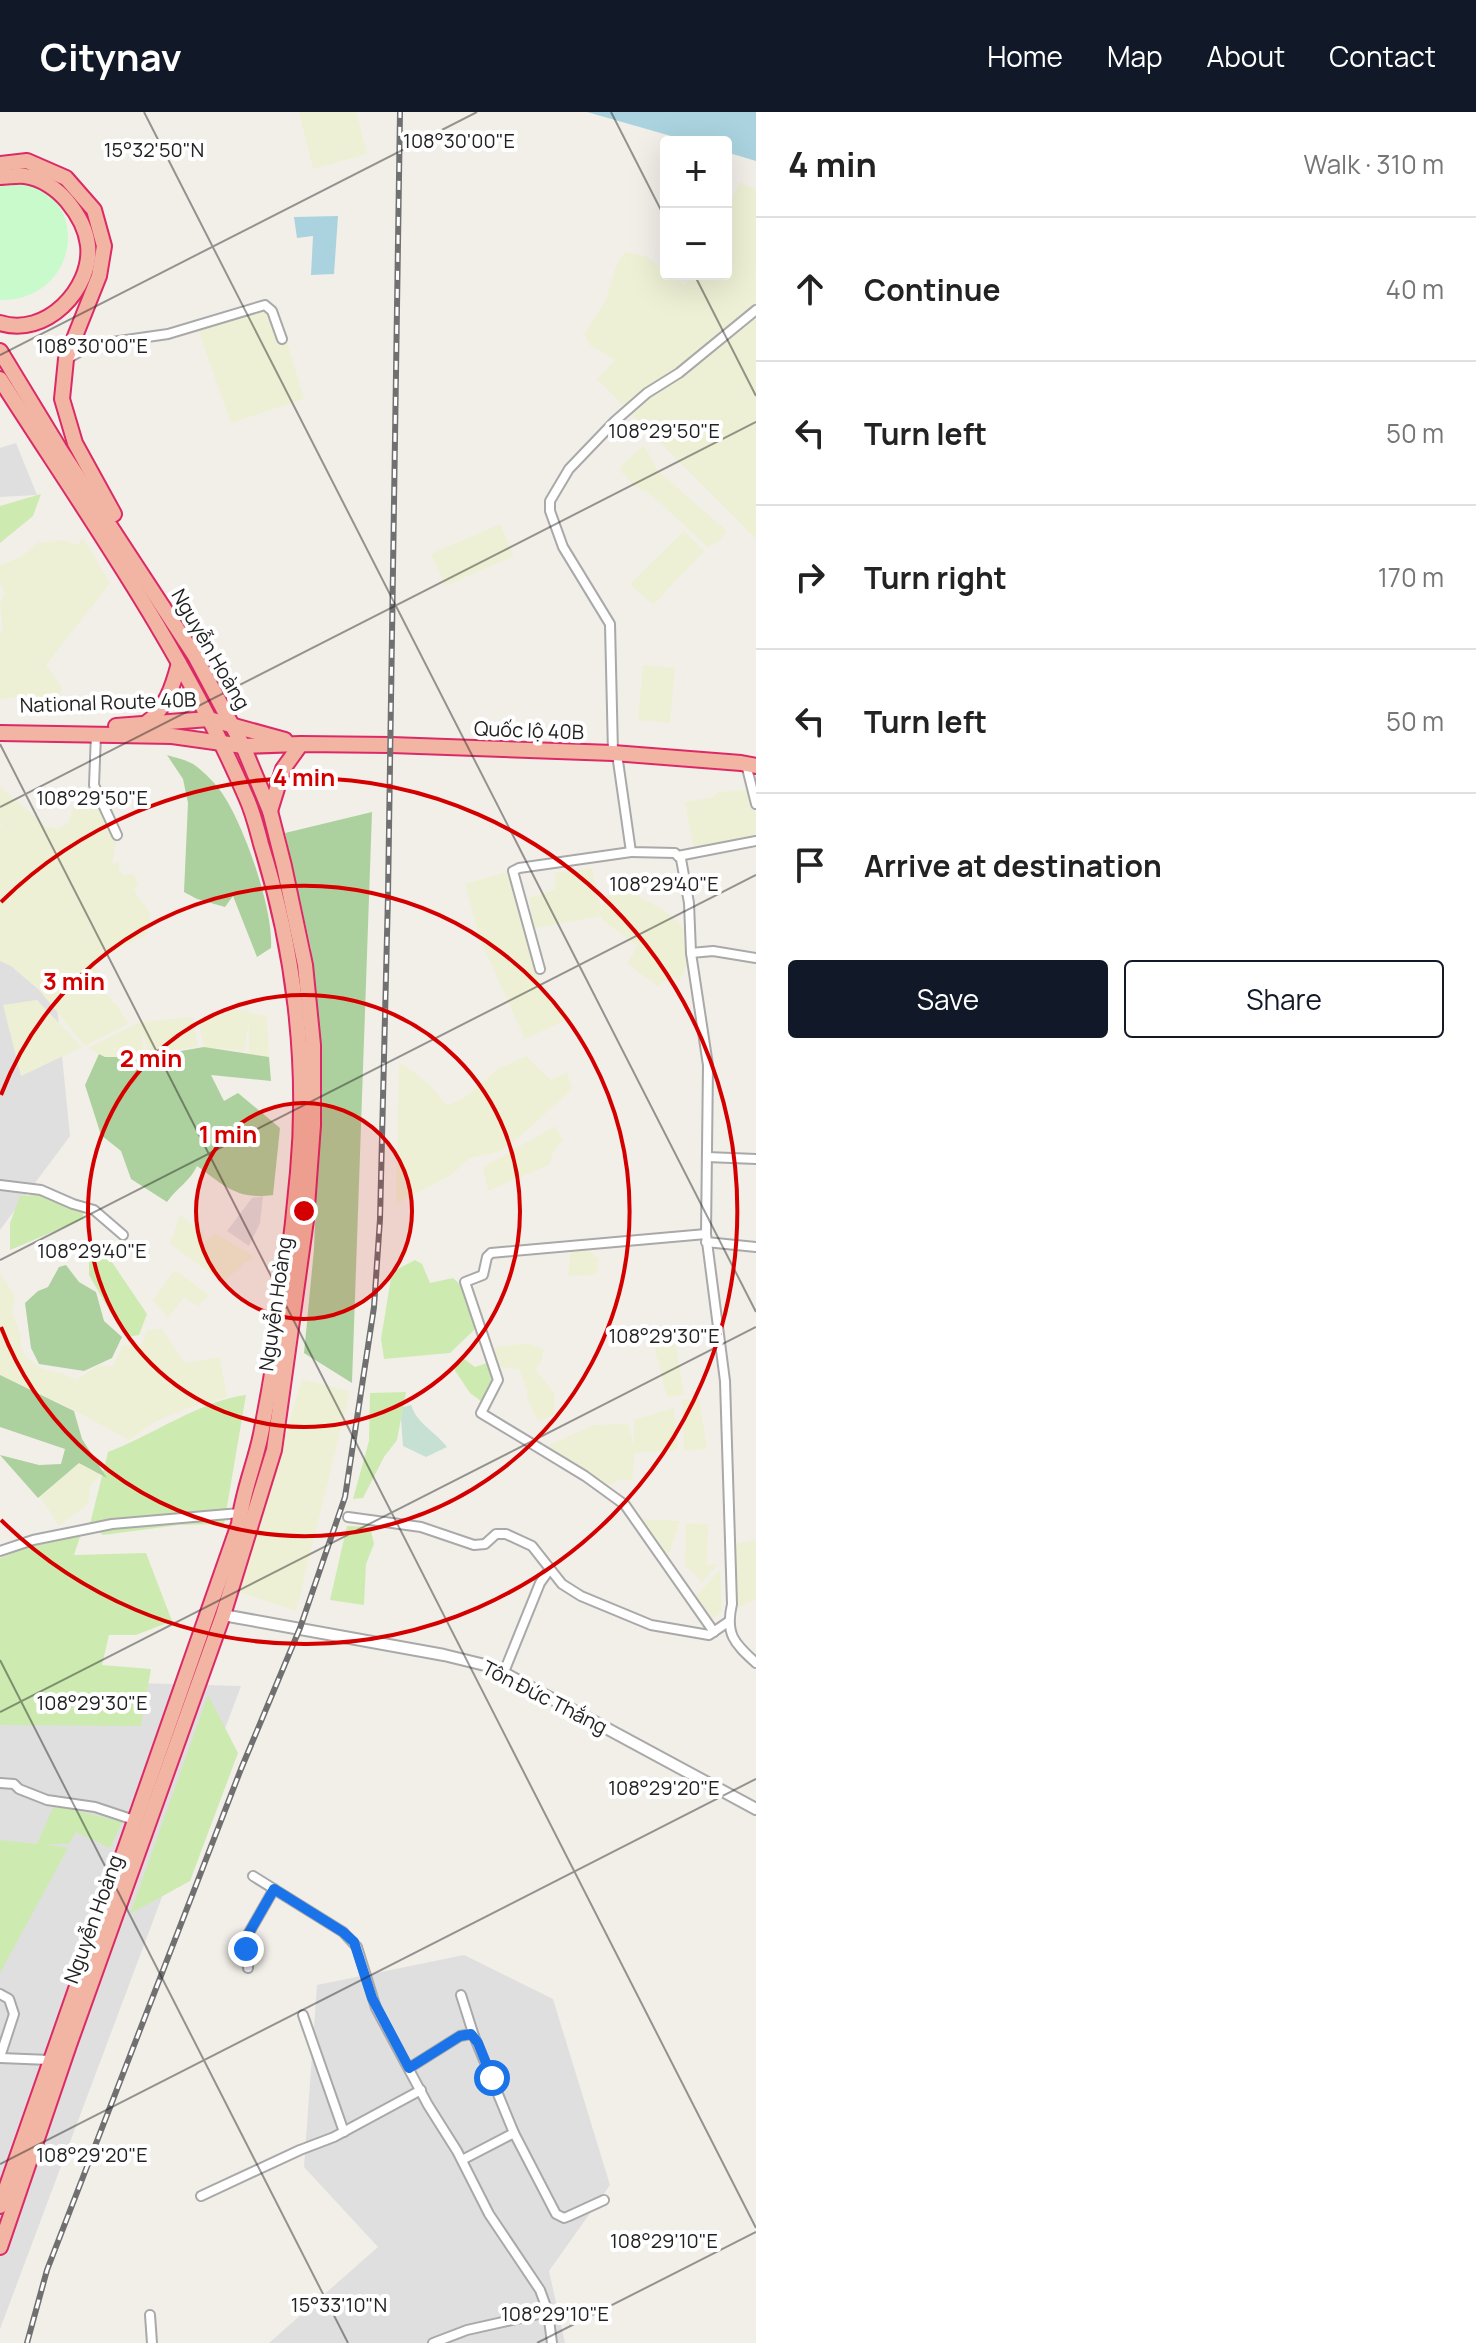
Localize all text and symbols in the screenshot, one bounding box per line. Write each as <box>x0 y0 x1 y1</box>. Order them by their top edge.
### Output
text: Citynav <box>40 30 182 82</box>
text: Home <box>987 37 1063 75</box>
text: Map <box>1107 37 1163 75</box>
text: About <box>1207 37 1285 75</box>
text: Contact <box>1329 37 1436 75</box>
text: 108°30'00"E <box>403 127 515 154</box>
text: 15°32'50"N <box>104 136 204 163</box>
map controls <box>660 136 732 280</box>
button: + <box>660 136 732 208</box>
text: 4 min <box>788 141 877 187</box>
text: Walk · 310 m <box>1304 146 1444 182</box>
button: − <box>660 208 732 280</box>
icon: ahead <box>788 267 832 311</box>
text: Continue <box>864 269 1000 310</box>
text: 40 m <box>1386 271 1444 307</box>
text: 108°30'00"E <box>36 332 148 359</box>
icon: left <box>788 411 832 455</box>
text: Turn left <box>864 413 987 454</box>
text: 50 m <box>1386 415 1444 451</box>
text: 108°29'50"E <box>608 417 720 444</box>
icon: right <box>788 555 832 599</box>
text: Turn right <box>864 557 1007 598</box>
text: 170 m <box>1378 559 1444 595</box>
street label: Nguyễn Hoàng <box>166 584 256 714</box>
street label: National Route 40B <box>19 685 197 719</box>
icon: left <box>788 699 832 743</box>
text: Turn left <box>864 701 987 742</box>
text: 50 m <box>1386 703 1444 739</box>
street label: Quốc lộ 40B <box>474 715 584 745</box>
text: 4 min <box>273 760 335 793</box>
text: 108°29'50"E <box>36 784 148 811</box>
icon: arrive <box>788 843 832 887</box>
text: Arrive at destination <box>864 845 1162 886</box>
text: 108°29'40"E <box>609 870 719 897</box>
button: Save <box>788 960 1108 1038</box>
button: Share <box>1124 960 1444 1038</box>
text: 3 min <box>43 964 105 997</box>
text: 2 min <box>120 1041 182 1074</box>
text: 1 min <box>199 1117 257 1150</box>
centre of rings <box>290 1197 318 1225</box>
street label: Nguyễn Hoàng <box>252 1235 298 1373</box>
text: 108°29'40"E <box>37 1237 147 1264</box>
text: 108°29'30"E <box>608 1322 720 1349</box>
street label: Tôn Đức Thắng <box>478 1654 612 1740</box>
text: 108°29'30"E <box>36 1689 148 1716</box>
text: 108°29'20"E <box>608 1774 720 1801</box>
street label: Nguyễn Hoàng <box>57 1851 129 1987</box>
route end <box>228 1931 264 1967</box>
route start <box>474 2060 510 2096</box>
text: 108°29'20"E <box>36 2141 148 2168</box>
text: 108°29'10"E <box>610 2227 718 2254</box>
text: 15°33'10"N <box>291 2291 387 2318</box>
text: 108°29'10"E <box>501 2300 609 2327</box>

